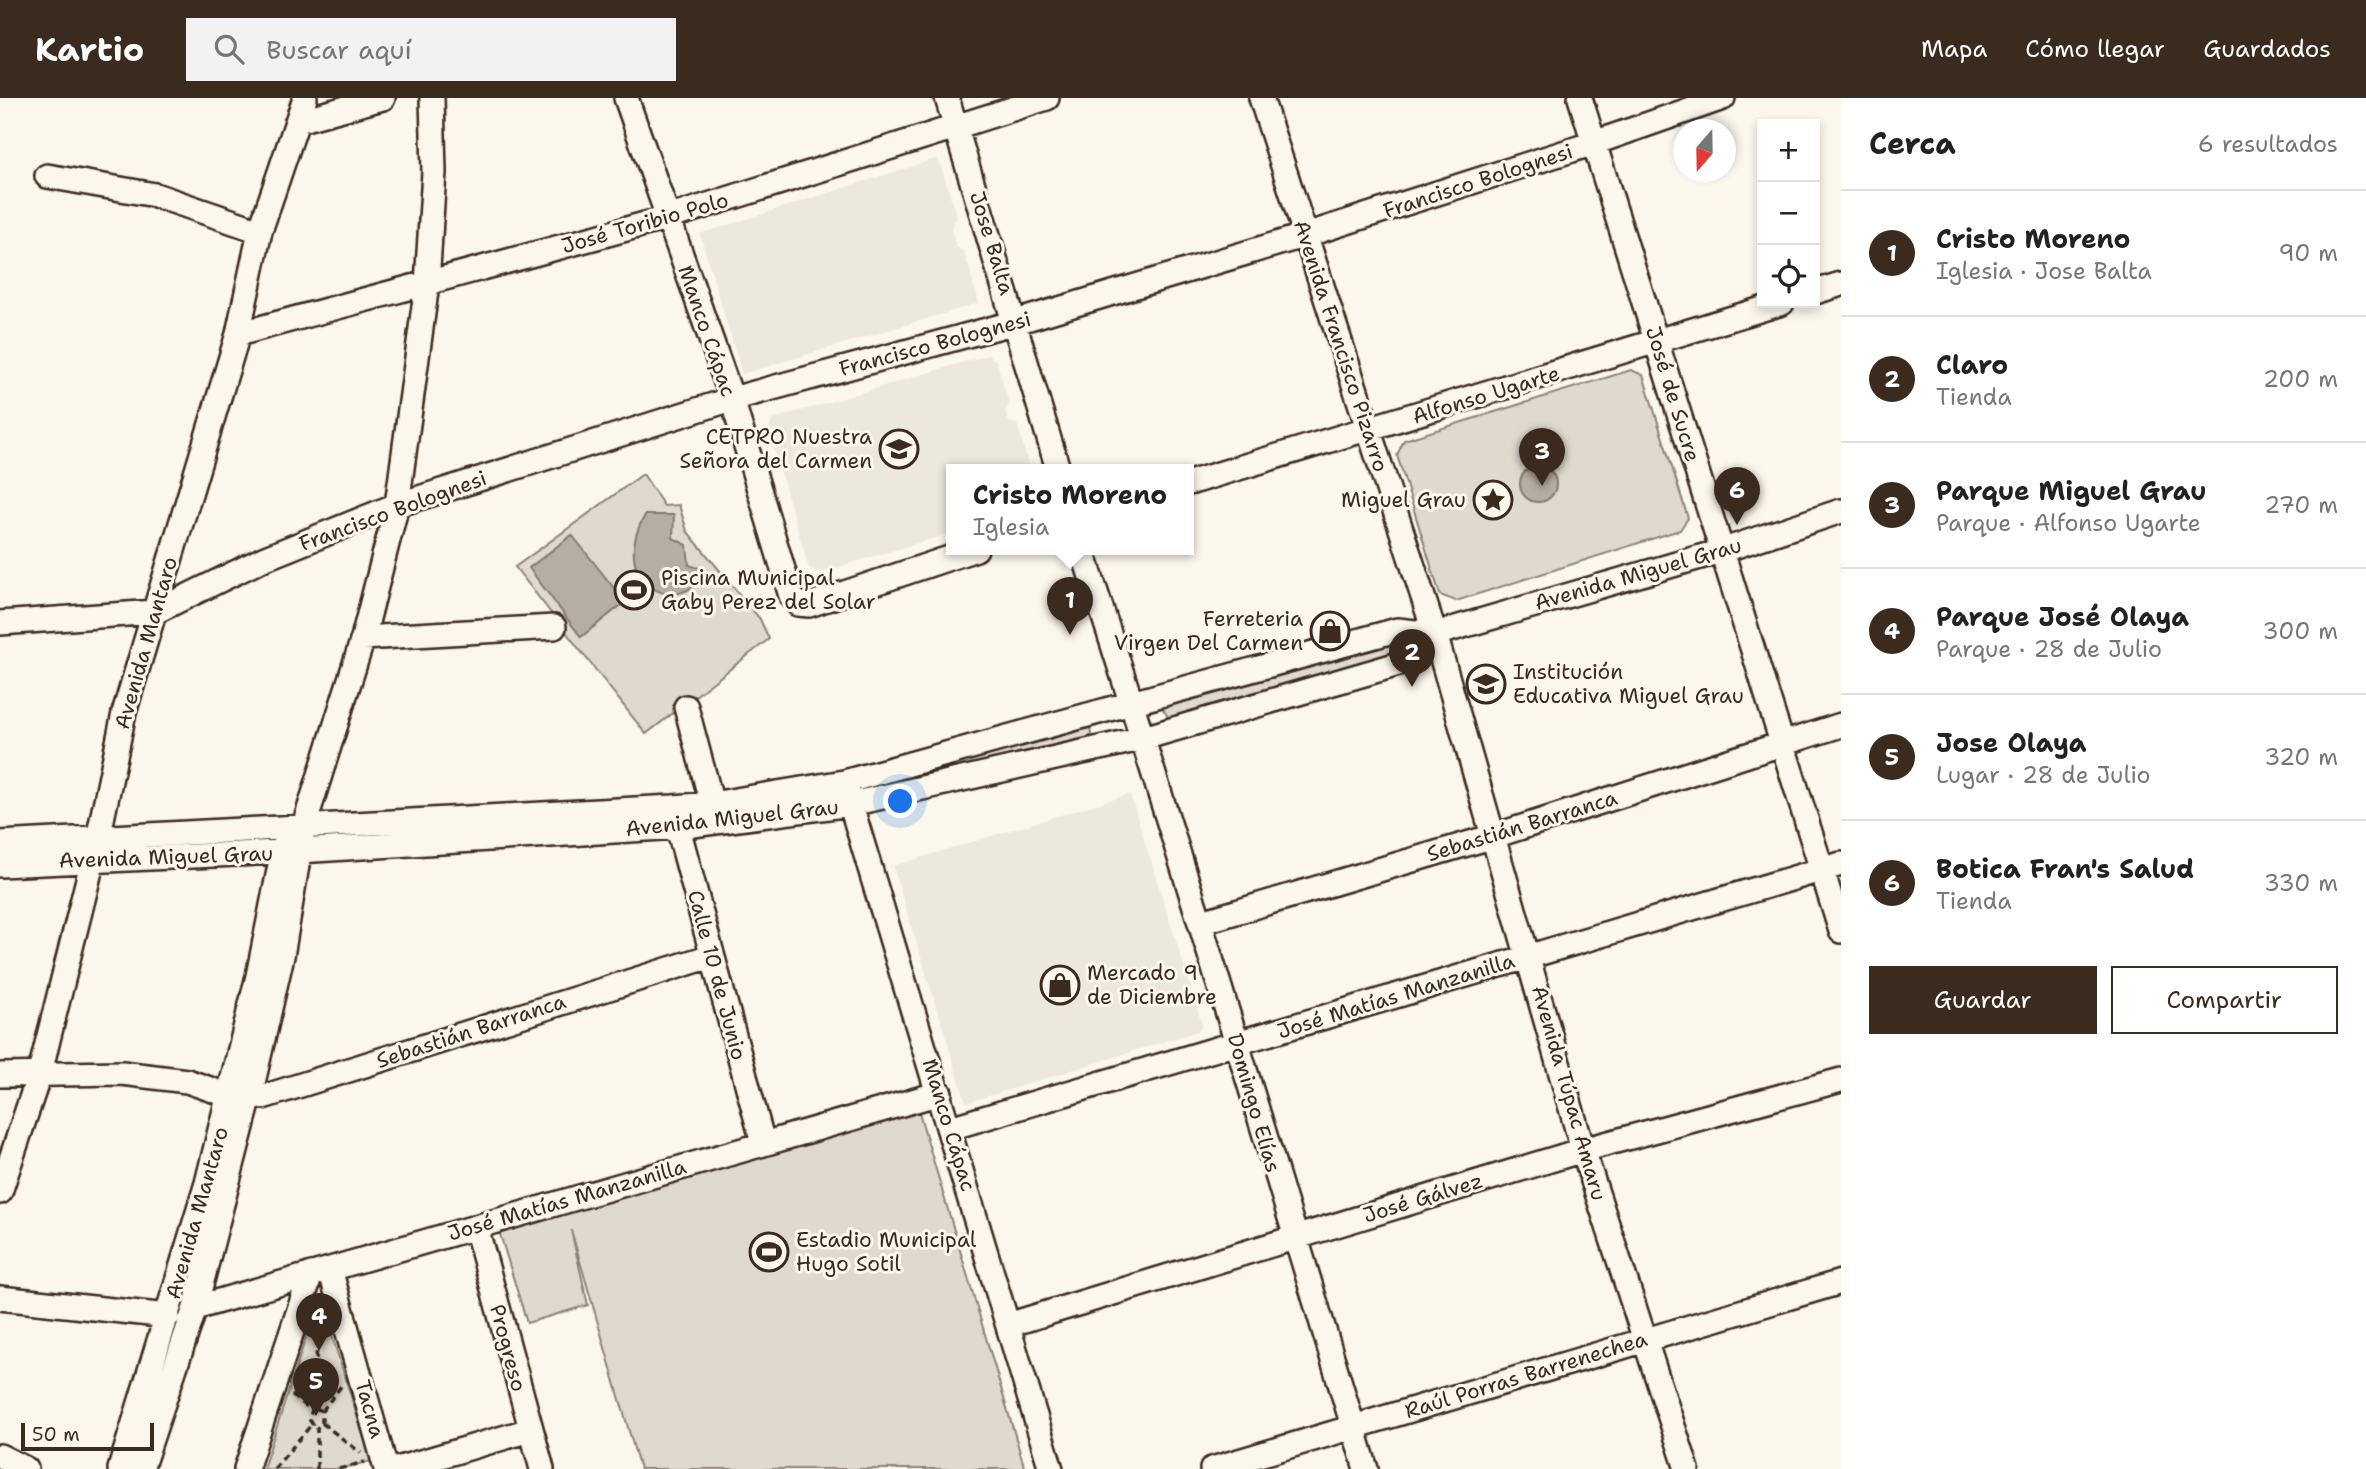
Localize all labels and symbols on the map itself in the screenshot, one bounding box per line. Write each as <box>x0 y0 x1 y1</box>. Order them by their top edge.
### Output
north arrow <box>1673 119 1736 182</box>
street label: Francisco Bolognesi <box>1380 137 1576 225</box>
street label: José Toribio Polo <box>558 186 732 260</box>
street label: Jose Balta <box>963 188 1021 298</box>
street label: Avenida Francisco Pizarro <box>1287 216 1395 476</box>
street label: Manco Cápac <box>671 262 743 400</box>
street label: Francisco Bolognesi <box>836 305 1034 383</box>
street label: José de Sucre <box>1639 323 1707 465</box>
street label: Alfonso Ugarte <box>1409 359 1563 431</box>
place label: CETPRO Nuestra Señora del Carmen <box>679 423 872 475</box>
school or university icon: CETPRO Nuestra Señora del Carmen <box>878 428 920 470</box>
pin: 3 <box>1519 428 1565 486</box>
street label: Francisco Bolognesi <box>295 464 491 558</box>
pin: 6 <box>1714 467 1760 525</box>
place icon: Miguel Grau <box>1472 479 1514 521</box>
place label: Miguel Grau <box>1341 486 1466 514</box>
street label: Avenida Miguel Grau <box>1531 531 1745 617</box>
street label: Avenida Mantaro <box>108 553 184 733</box>
place label: Piscina Municipal Gaby Perez del Solar <box>661 564 876 616</box>
sports icon: Piscina Municipal Gaby Perez del Solar <box>613 569 655 611</box>
pin: 1 <box>1047 577 1093 635</box>
place label: Ferreteria Virgen Del Carmen <box>1114 605 1303 657</box>
shop icon: Ferreteria Virgen Del Carmen <box>1309 610 1351 652</box>
pin: 2 <box>1389 629 1435 687</box>
place label: Institución Educativa Miguel Grau <box>1513 658 1744 710</box>
school or university icon: Institución Educativa Miguel Grau <box>1465 663 1507 705</box>
your location <box>883 784 917 818</box>
street label: Sebastián Barranca <box>1423 784 1621 868</box>
street label: Avenida Miguel Grau <box>624 793 840 843</box>
street label: Avenida Miguel Grau <box>58 839 274 875</box>
street label: Calle 10 de Junio <box>681 887 753 1063</box>
street label: José Matías Manzanilla <box>1274 947 1518 1045</box>
place label: Mercado 9 de Diciembre <box>1087 959 1217 1011</box>
shop icon: Mercado 9 de Diciembre <box>1039 964 1081 1006</box>
street label: Avenida Túpac Amaru <box>1525 982 1613 1204</box>
street label: Sebastián Barranca <box>373 987 569 1075</box>
street label: Domingo Elías <box>1221 1030 1287 1176</box>
street label: Manco Cápac <box>916 1055 982 1195</box>
street label: Avenida Mantaro <box>159 1123 235 1303</box>
street label: José Matías Manzanilla <box>445 1153 689 1247</box>
street label: José Gálvez <box>1360 1167 1486 1229</box>
place label: Estadio Municipal Hugo Sotil <box>796 1226 977 1278</box>
sports icon: Estadio Municipal Hugo Sotil <box>748 1231 790 1273</box>
pin: 4 <box>296 1293 342 1351</box>
street label: Progreso <box>483 1301 533 1395</box>
street label: Raúl Porras Barrenechea <box>1401 1325 1651 1425</box>
pin: 5 <box>293 1358 339 1416</box>
street label: Tacna <box>348 1377 392 1441</box>
scale bar <box>21 1420 154 1452</box>

